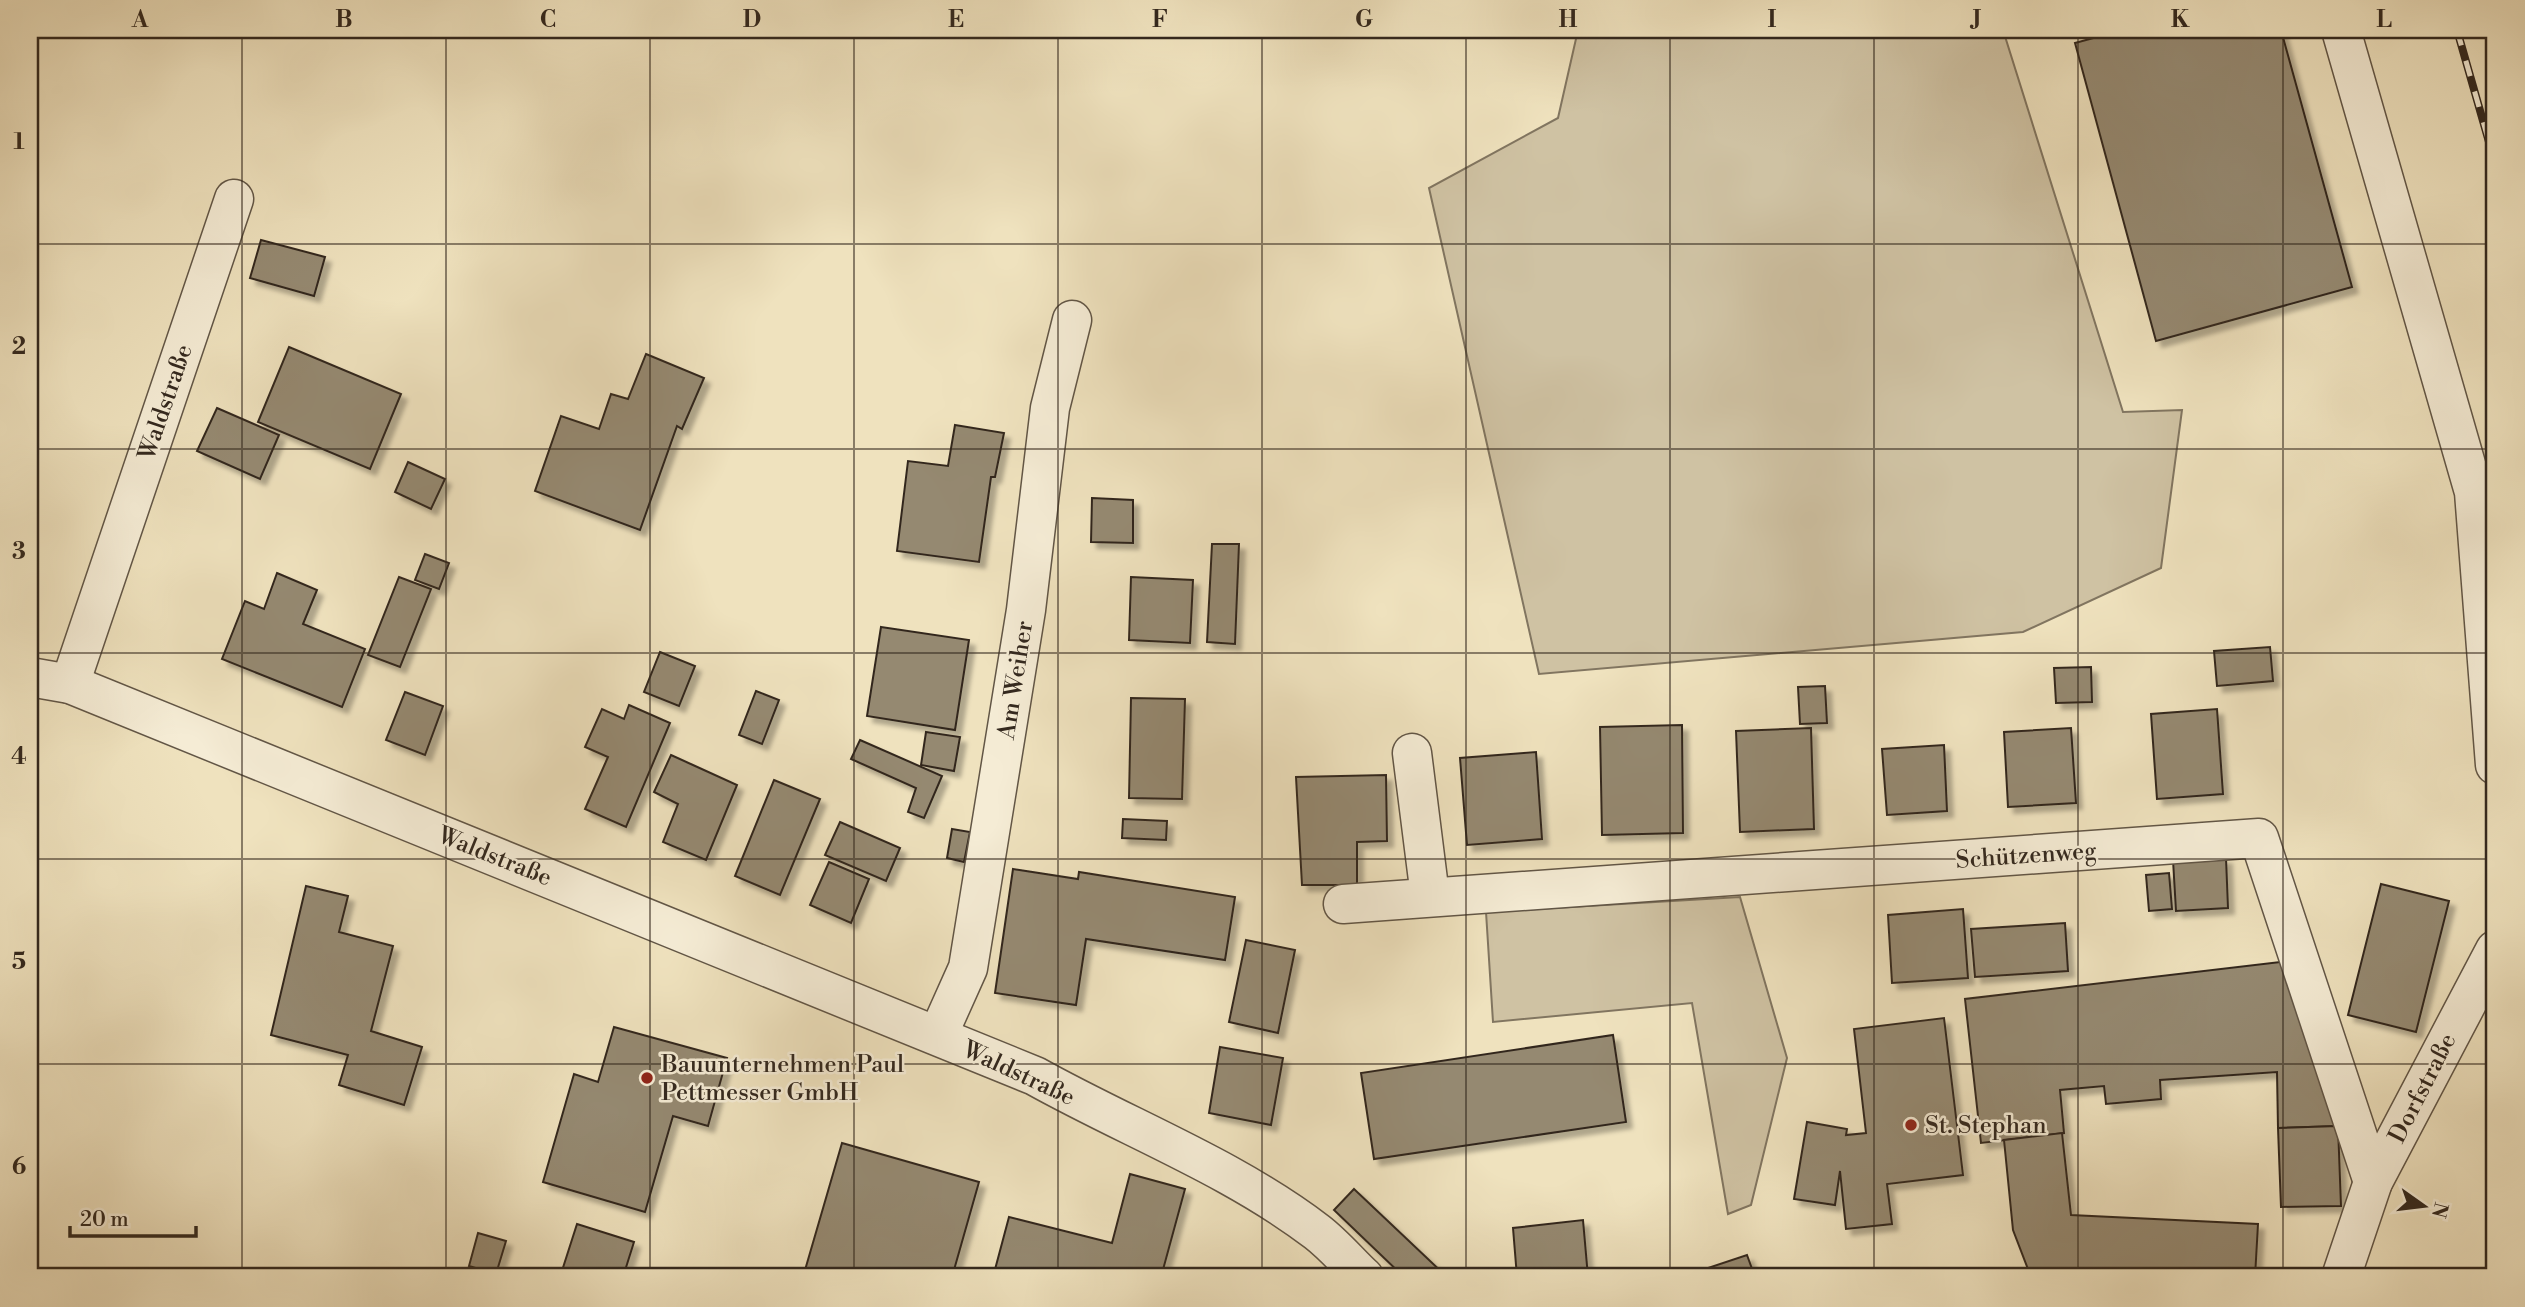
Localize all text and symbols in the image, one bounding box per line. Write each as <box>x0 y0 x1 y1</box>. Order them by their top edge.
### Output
text: A <box>131 6 149 34</box>
text: B <box>335 6 353 34</box>
text: C <box>540 6 556 34</box>
text: D <box>743 6 761 34</box>
text: E <box>948 6 964 34</box>
text: F <box>1152 6 1168 34</box>
text: G <box>1355 6 1373 34</box>
text: H <box>1559 6 1578 34</box>
text: I <box>1768 6 1777 34</box>
text: J <box>1970 6 1982 34</box>
text: K <box>2171 6 2190 34</box>
text: L <box>2376 6 2392 34</box>
text: 1 <box>13 128 25 156</box>
text: 2 <box>12 333 26 361</box>
street label: Waldstraße <box>132 341 200 465</box>
text: 3 <box>12 538 26 566</box>
street label: Am Weiher <box>992 619 1040 743</box>
text: 4 <box>11 743 27 771</box>
street label: Waldstraße <box>432 820 556 893</box>
street label: Schützenweg <box>1955 836 2098 876</box>
text: 5 <box>12 948 26 976</box>
street label: Dorfstraße <box>2382 1029 2463 1148</box>
street label: Waldstraße <box>957 1034 1079 1113</box>
place label: Bauunternehmen Paul Pettmesser GmbH <box>660 1050 904 1108</box>
marker: Bauunternehmen Paul Pettmesser GmbH <box>639 1070 655 1086</box>
place label: St. Stephan <box>1925 1111 2046 1141</box>
marker: St. Stephan <box>1903 1117 1919 1133</box>
text: 6 <box>12 1153 26 1181</box>
north arrow <box>2388 1170 2458 1240</box>
scale bar <box>70 1195 196 1239</box>
text: N <box>2426 1200 2453 1220</box>
text: 20 m <box>80 1207 129 1233</box>

